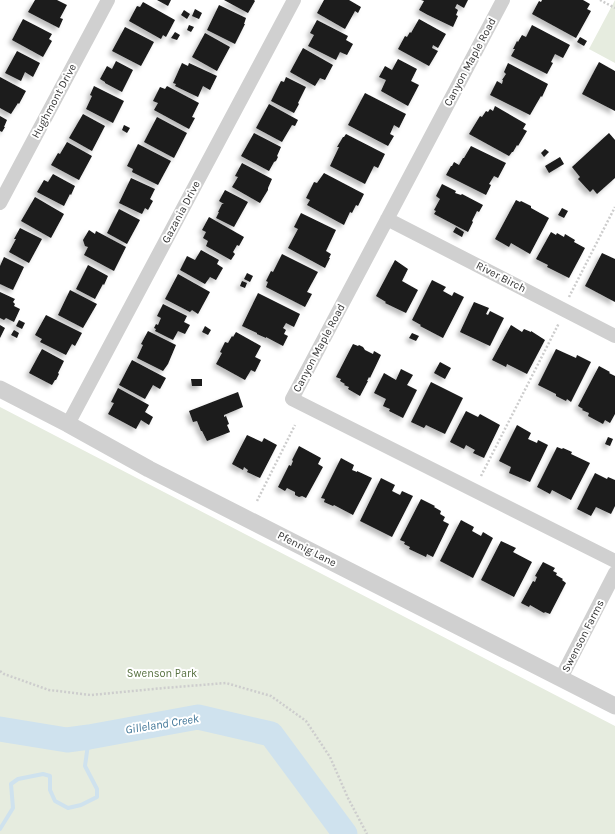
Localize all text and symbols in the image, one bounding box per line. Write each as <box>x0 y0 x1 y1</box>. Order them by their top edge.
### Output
street label: Canyon Maple Road <box>441 16 499 108</box>
street label: Hughmont Drive <box>29 61 79 140</box>
street label: Gazania Drive <box>159 178 203 245</box>
street label: River Birch <box>474 259 528 295</box>
street label: Canyon Maple Road <box>290 302 348 394</box>
street label: Pfennig Lane <box>275 529 339 570</box>
street label: Swenson Farms <box>559 597 607 674</box>
park label: Swenson Park <box>127 667 197 680</box>
water label: Gilleland Creek <box>124 711 201 737</box>

